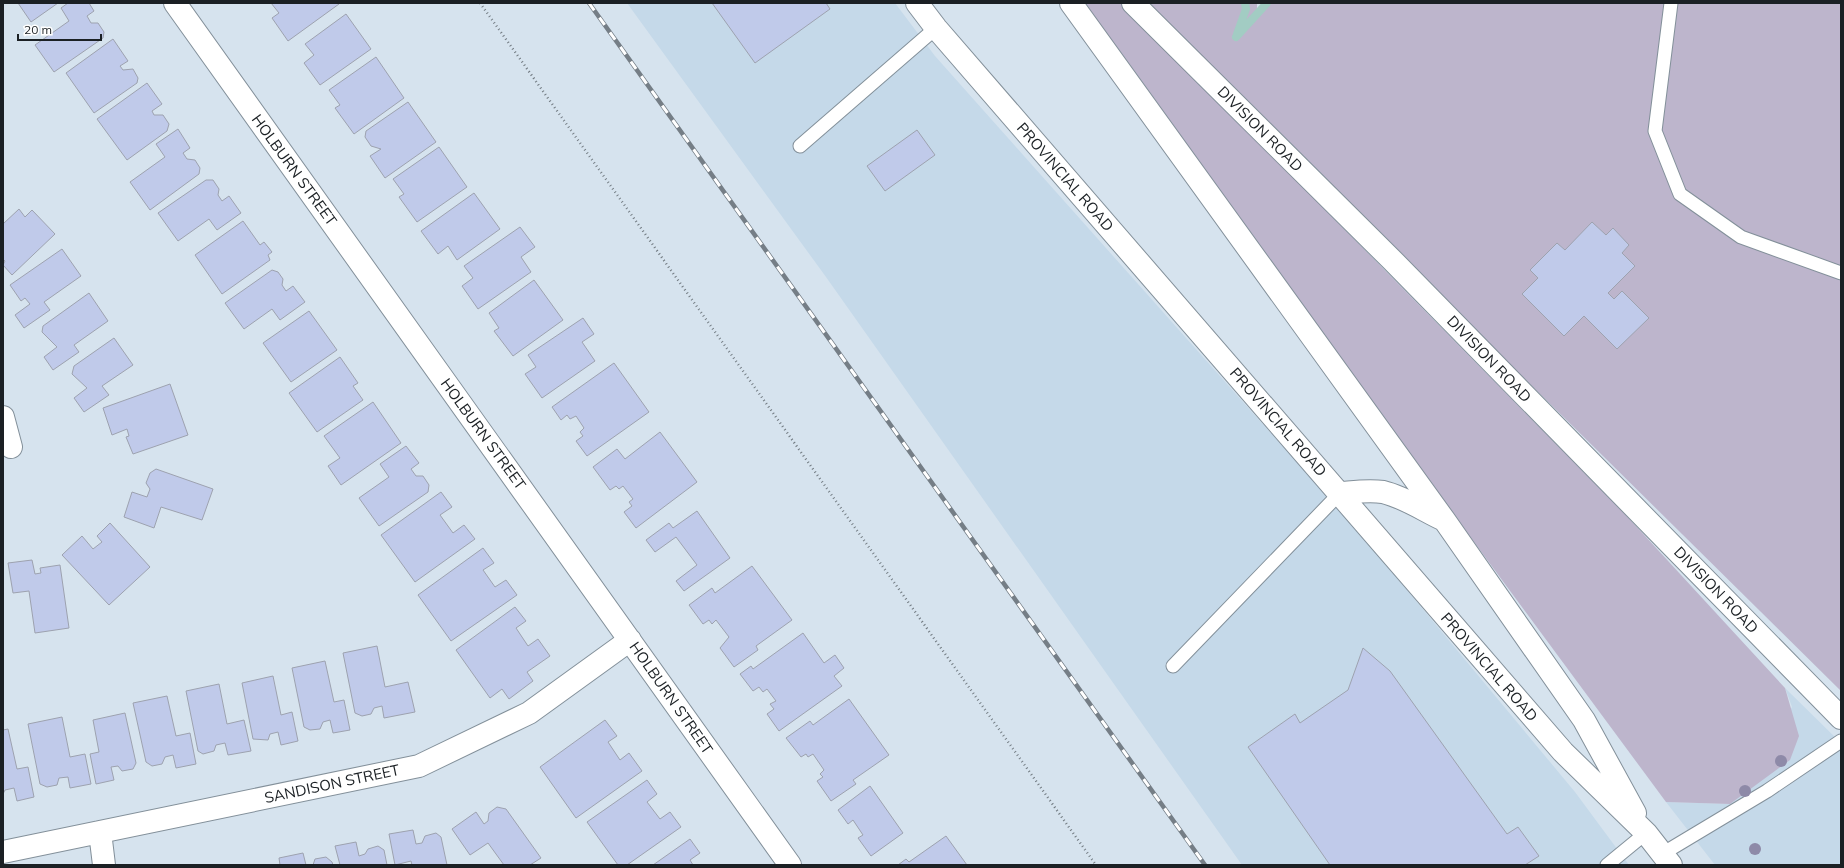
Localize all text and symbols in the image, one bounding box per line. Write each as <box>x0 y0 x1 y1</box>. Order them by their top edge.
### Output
scale bar <box>18 16 101 42</box>
text: 20 m <box>24 22 52 37</box>
street label: DIVISION ROAD <box>1214 82 1307 175</box>
street label: HOLBURN STREET <box>248 110 341 229</box>
street label: PROVINCIAL ROAD <box>1013 118 1118 235</box>
street label: DIVISION ROAD <box>1443 311 1536 406</box>
street label: PROVINCIAL ROAD <box>1226 363 1331 480</box>
street label: HOLBURN STREET <box>437 374 530 493</box>
street label: DIVISION ROAD <box>1670 542 1763 637</box>
street label: PROVINCIAL ROAD <box>1437 608 1542 725</box>
street label: HOLBURN STREET <box>625 638 717 758</box>
street label: SANDISON STREET <box>263 760 401 807</box>

